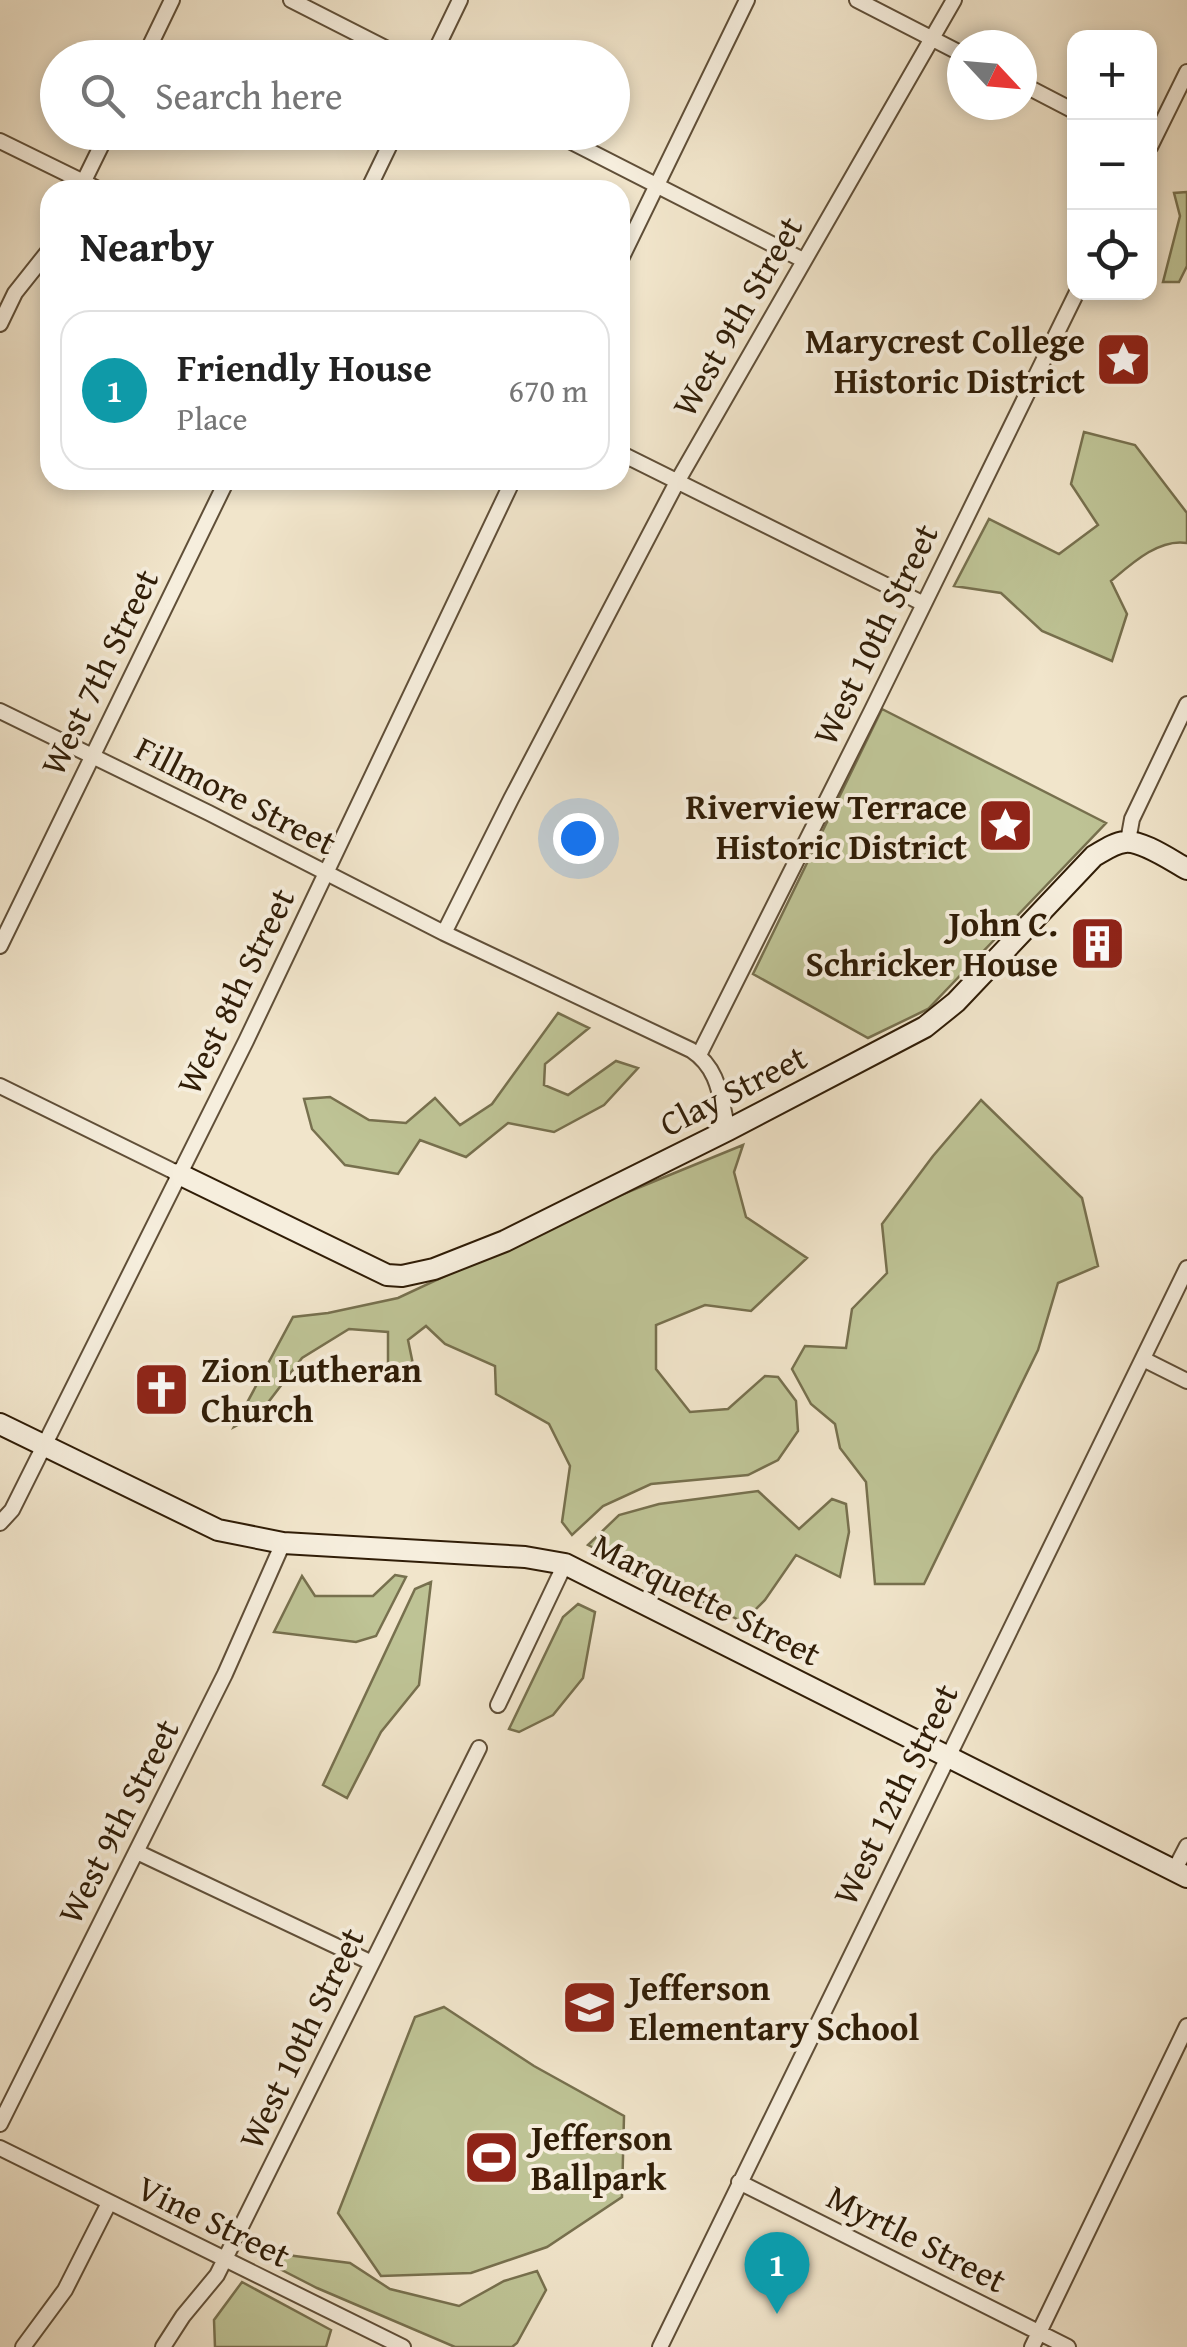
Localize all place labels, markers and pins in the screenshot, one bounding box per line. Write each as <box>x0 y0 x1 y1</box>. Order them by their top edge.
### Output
place label: Marycrest College Historic District <box>805 315 1085 406</box>
place icon: Marycrest College Historic District <box>1094 330 1154 390</box>
place label: Riverview Terrace Historic District <box>686 781 967 872</box>
place icon: Riverview Terrace Historic District <box>976 796 1036 856</box>
place label: John C. Schricker House <box>805 898 1058 989</box>
building icon: John C. Schricker House <box>1067 913 1127 973</box>
place label: Zion Lutheran Church <box>201 1344 422 1435</box>
church icon: Zion Lutheran Church <box>132 1359 192 1419</box>
place label: Jefferson Elementary School <box>624 1962 919 2053</box>
school or university icon: Jefferson Elementary School <box>560 1977 620 2037</box>
place label: Jefferson Ballpark <box>526 2112 673 2203</box>
sports icon: Jefferson Ballpark <box>462 2127 522 2187</box>
pin: 1 <box>744 2232 810 2314</box>

